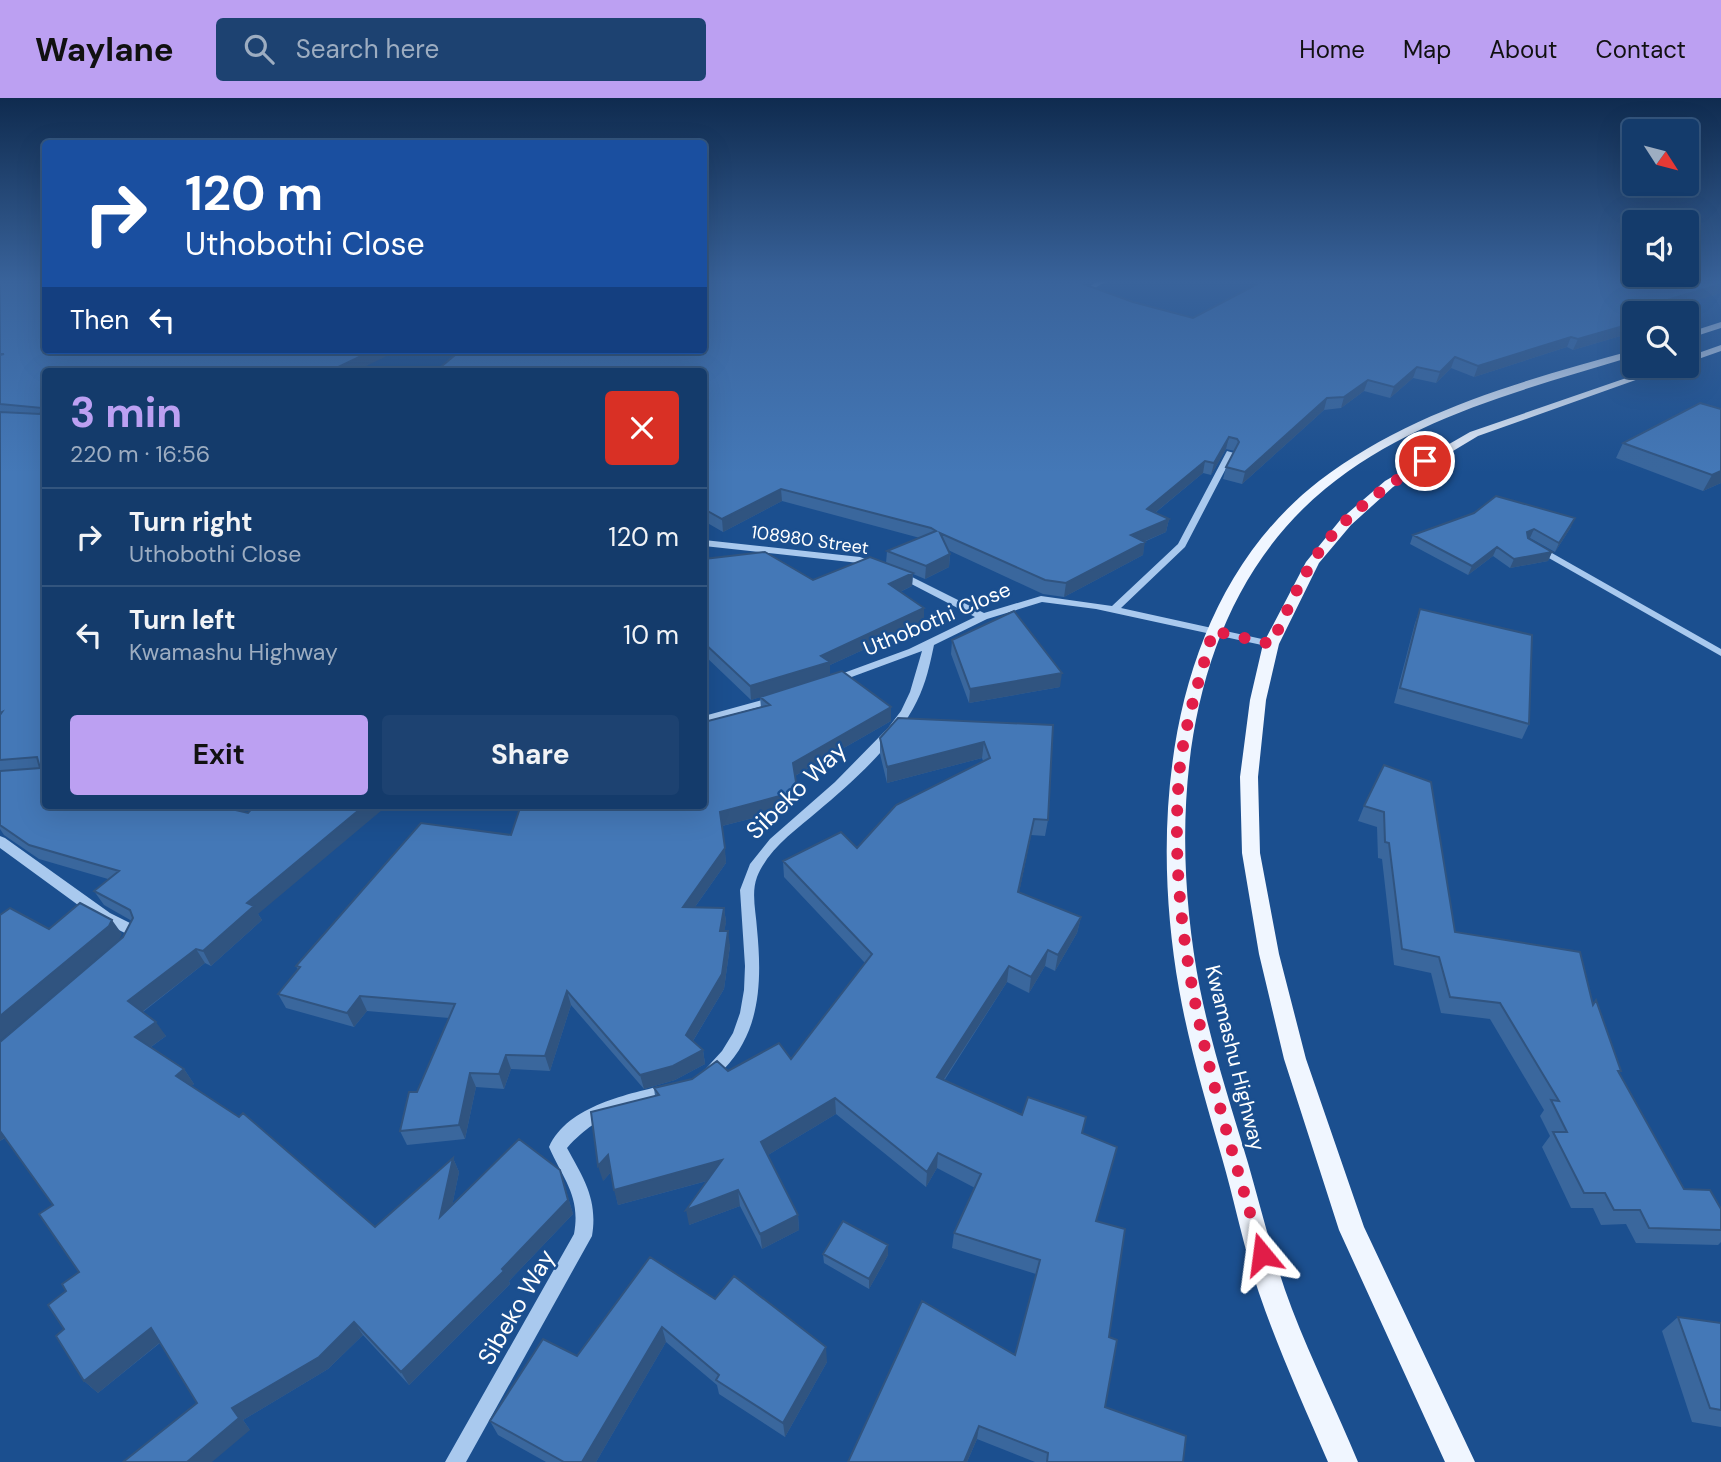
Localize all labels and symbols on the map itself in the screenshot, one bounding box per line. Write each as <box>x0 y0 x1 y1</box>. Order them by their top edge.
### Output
north arrow <box>1622 119 1699 196</box>
pin <box>1395 431 1455 491</box>
street label: 108980 Street <box>750 520 870 560</box>
street label: Uthobothi Close <box>859 575 1015 663</box>
street label: Sibeko Way <box>739 734 853 846</box>
street label: Kwamashu Highway <box>1198 962 1272 1154</box>
position arrow <box>1225 1217 1299 1291</box>
street label: Sibeko Way <box>471 1244 561 1370</box>

